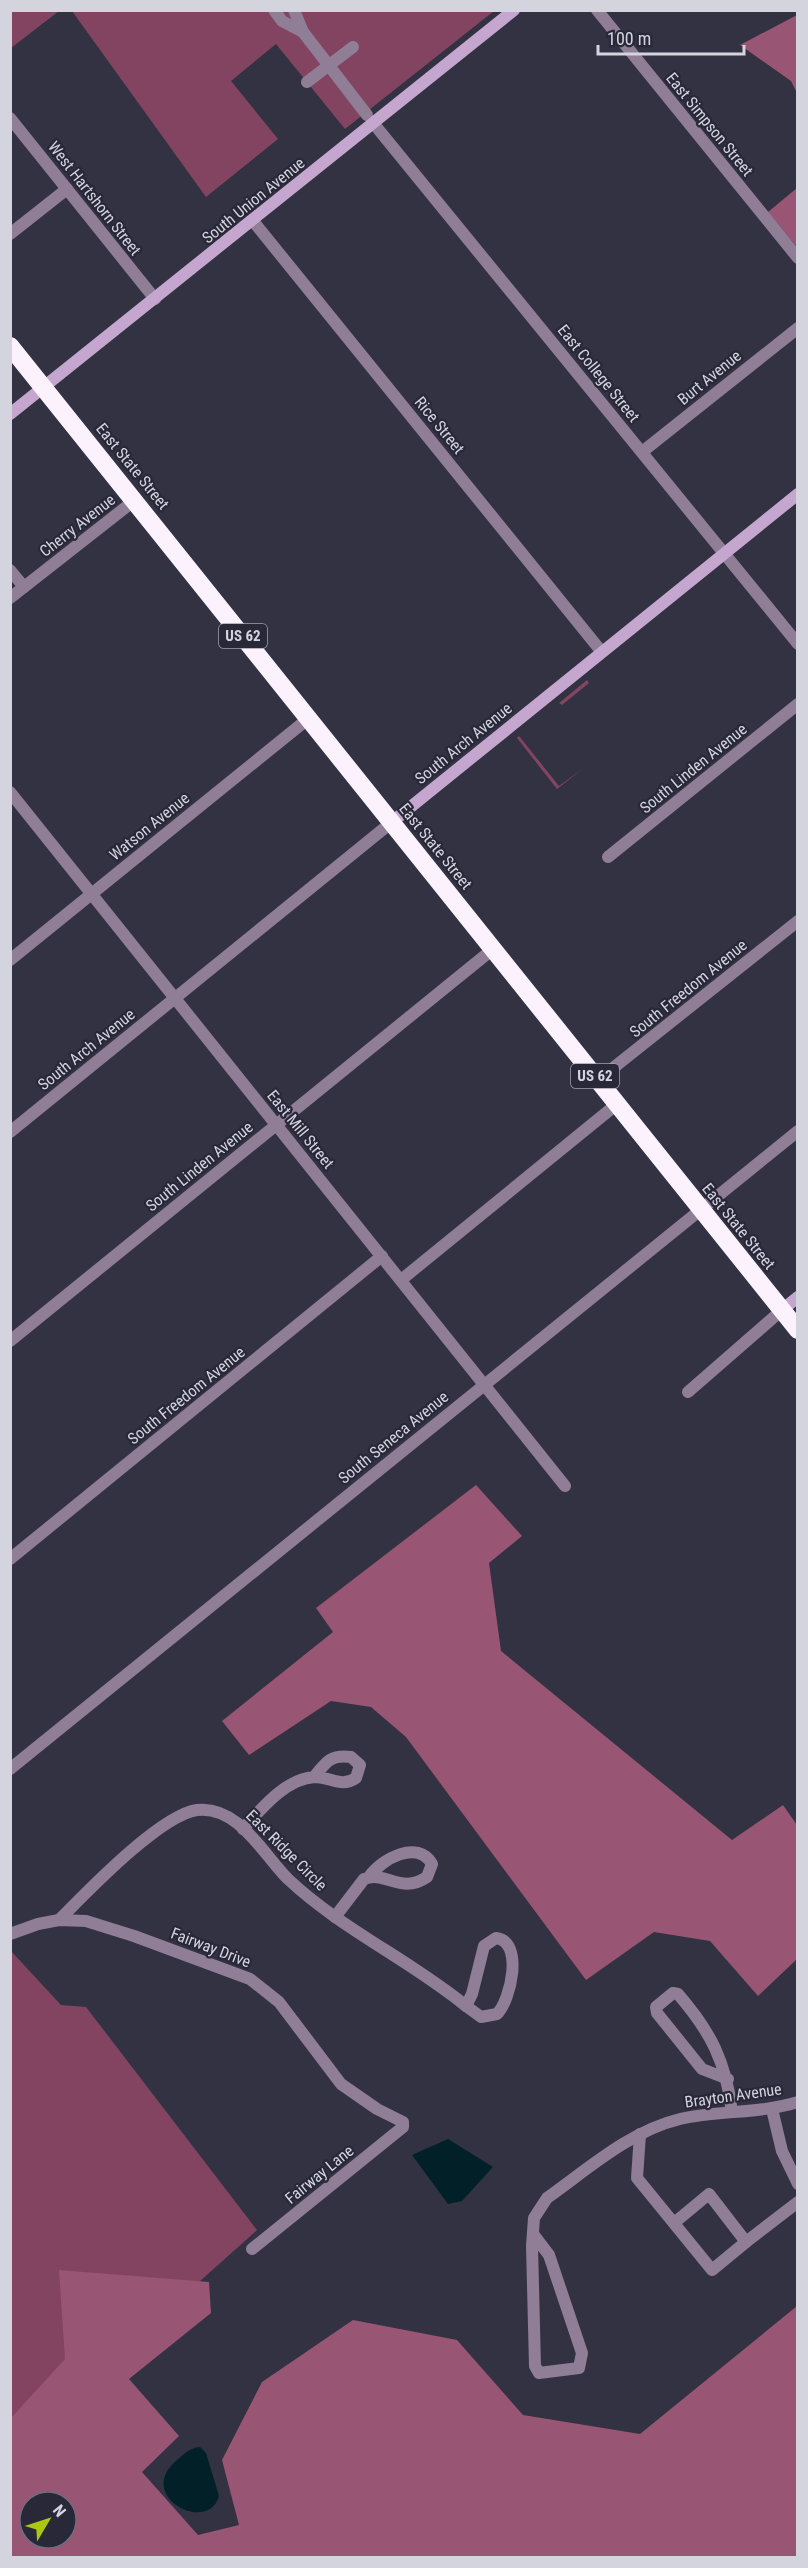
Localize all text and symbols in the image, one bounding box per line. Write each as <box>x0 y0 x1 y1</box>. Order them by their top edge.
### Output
scale bar <box>598 18 744 56</box>
text: 100 m <box>607 28 651 49</box>
street label: East Simpson Street <box>662 69 757 180</box>
street label: West Hartshorn Street <box>44 137 145 259</box>
street label: South Union Avenue <box>198 153 308 247</box>
street label: East College Street <box>554 321 644 426</box>
street label: Burt Avenue <box>674 346 745 409</box>
street label: Rice Street <box>411 393 469 458</box>
street label: East State Street <box>92 419 173 513</box>
street label: Cherry Avenue <box>36 490 119 561</box>
road number: US 62 <box>219 624 267 648</box>
street label: South Arch Avenue <box>411 699 516 788</box>
street label: South Linden Avenue <box>636 719 751 817</box>
street label: Watson Avenue <box>106 788 193 864</box>
street label: East State Street <box>395 799 476 893</box>
street label: South Freedom Avenue <box>626 935 751 1041</box>
street label: South Arch Avenue <box>34 1005 139 1094</box>
road number: US 62 <box>571 1064 619 1088</box>
street label: East Mill Street <box>263 1086 338 1173</box>
street label: South Linden Avenue <box>142 1117 257 1215</box>
street label: East State Street <box>698 1179 779 1273</box>
street label: South Freedom Avenue <box>124 1342 249 1448</box>
street label: South Seneca Avenue <box>334 1387 452 1488</box>
street label: East Ridge Circle <box>242 1806 331 1895</box>
street label: Fairway Drive <box>168 1924 253 1971</box>
street label: Brayton Avenue <box>683 2079 783 2112</box>
street label: Fairway Lane <box>281 2141 357 2208</box>
north arrow <box>18 2490 78 2550</box>
text: N <box>49 2501 70 2521</box>

